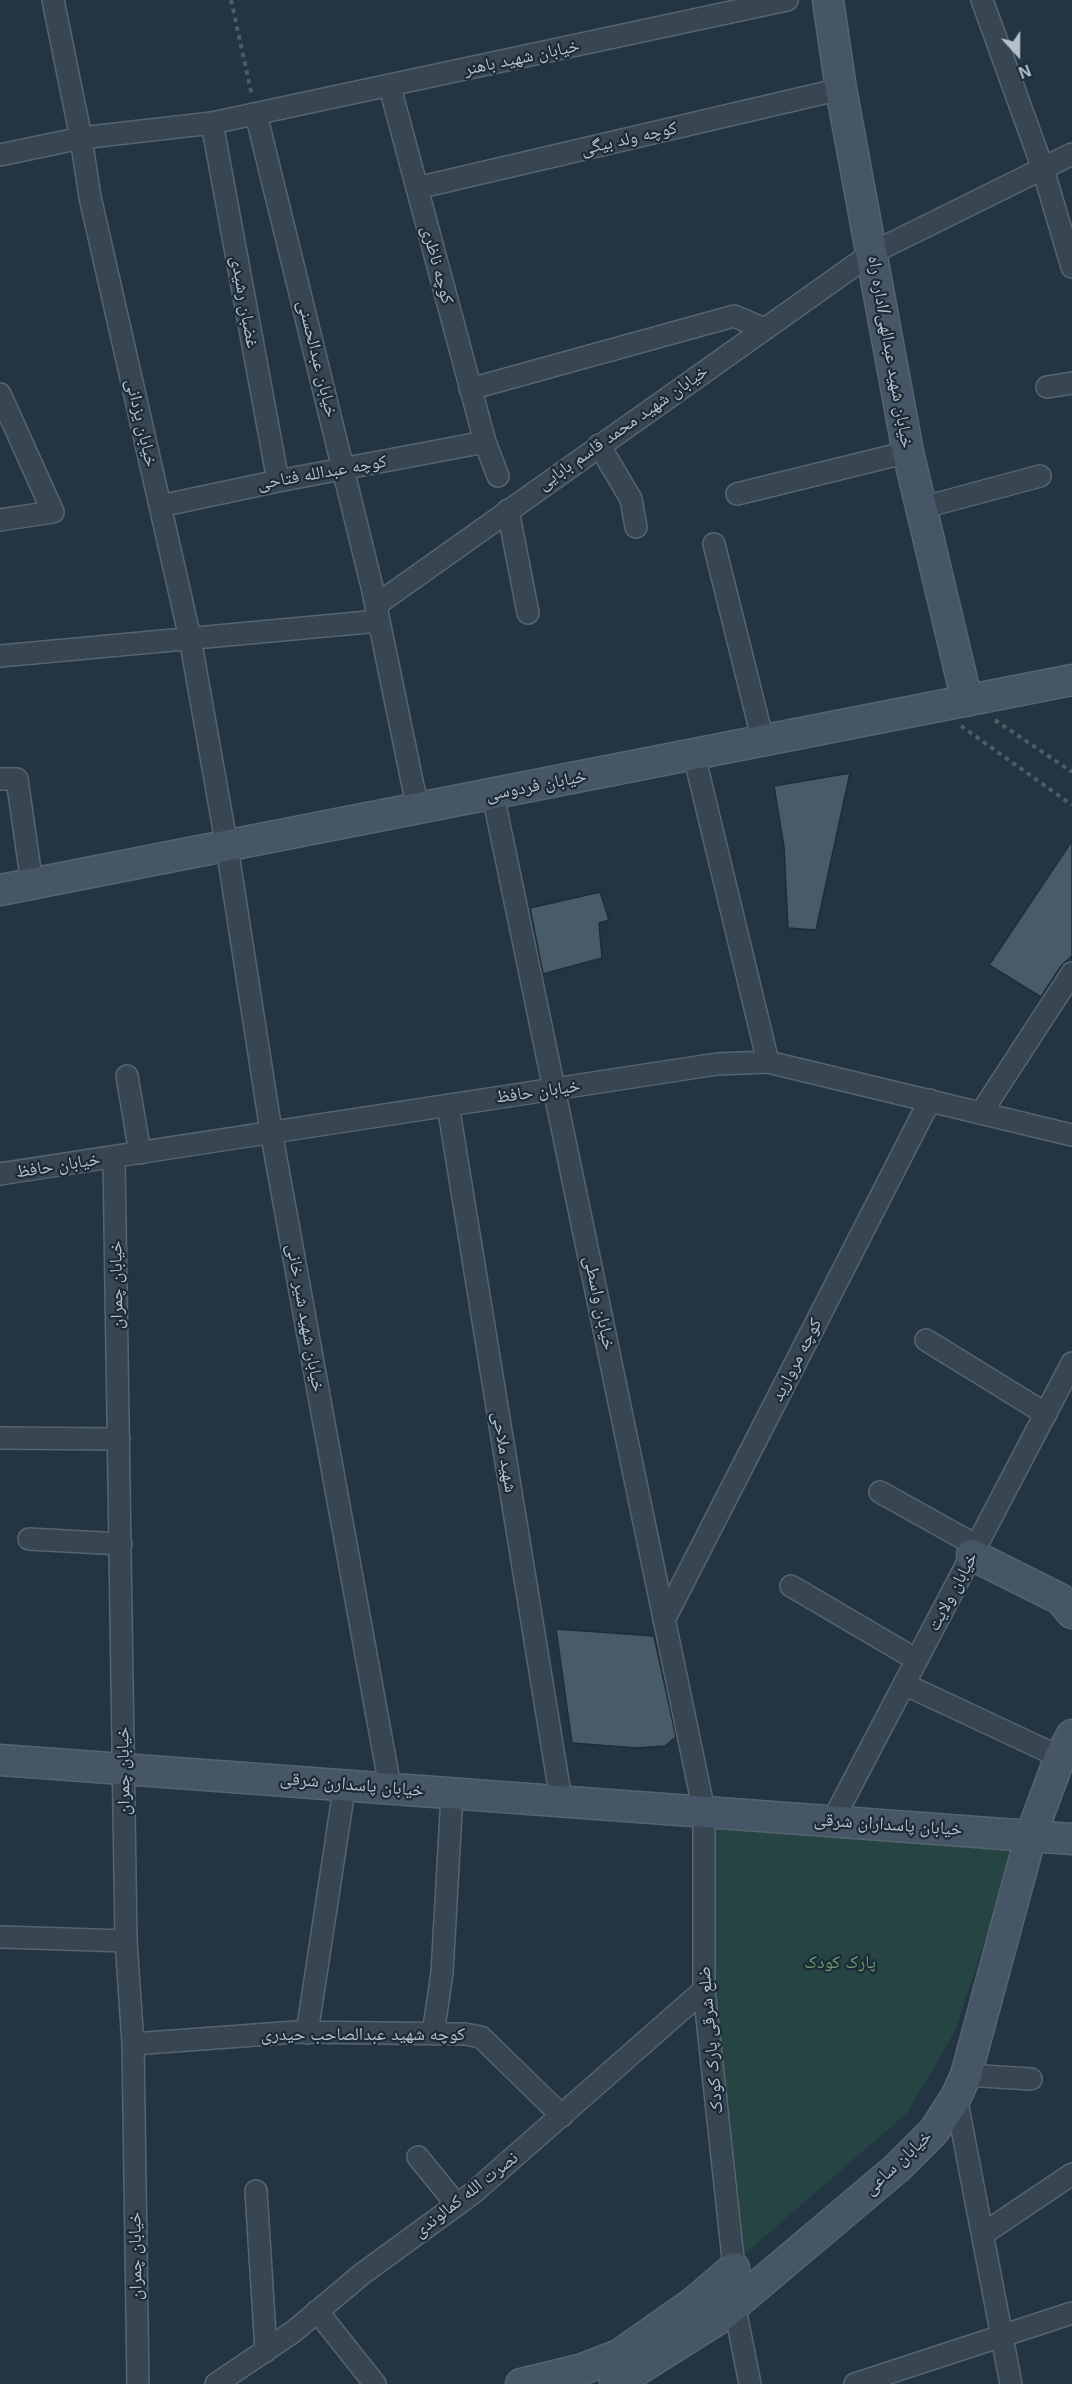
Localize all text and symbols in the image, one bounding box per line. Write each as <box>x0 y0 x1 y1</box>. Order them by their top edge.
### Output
north arrow <box>988 24 1048 84</box>
street label: خیابان شهید باهنر <box>462 35 582 81</box>
text: N <box>1016 61 1033 81</box>
street label: کوچه ولد بیگی <box>579 117 679 161</box>
street label: کوچه ناظری <box>416 223 458 307</box>
street label: غضبان رشیدی <box>225 254 263 350</box>
street label: خیابان شهید عبدالهی/اداره راه <box>862 254 918 450</box>
street label: خیابان عبدالحسنی <box>292 298 342 420</box>
street label: خیابان شهید محمد قاسم بابایی <box>533 361 713 495</box>
street label: خیابان یزدانی <box>120 377 162 469</box>
street label: کوچه عبدالله فتاحی <box>255 451 389 495</box>
street label: خیابان فردوسی <box>484 766 588 806</box>
street label: خیابان حافظ <box>494 1075 582 1109</box>
street label: خیابان حافظ <box>14 1149 102 1183</box>
street label: خیابان چمران <box>105 1241 129 1329</box>
street label: خیابان شهید شیر خانی <box>281 1242 329 1394</box>
street label: خیابان واسطی <box>578 1254 620 1352</box>
street label: کوچه مروارید <box>767 1315 827 1405</box>
street label: شهید ملاحی <box>487 1410 521 1494</box>
street label: خیابان ولایت <box>923 1549 983 1635</box>
street label: خیابان چمران <box>112 1727 136 1815</box>
street label: خیابان پاسدارن شرقی <box>279 1768 425 1802</box>
street label: خیابان پاسداران شرقی <box>813 1809 963 1841</box>
park label: پارک کودک <box>804 1952 876 1974</box>
street label: ضلع شرقی پارک کودک <box>694 1965 728 2115</box>
street label: کوچه شهید عبدالصاحب حیدری <box>261 2024 465 2046</box>
street label: خیابان ساعی <box>859 2126 937 2200</box>
street label: نصرت الله کمالوندی <box>409 2147 523 2243</box>
street label: خیابان چمران <box>124 2212 148 2300</box>

